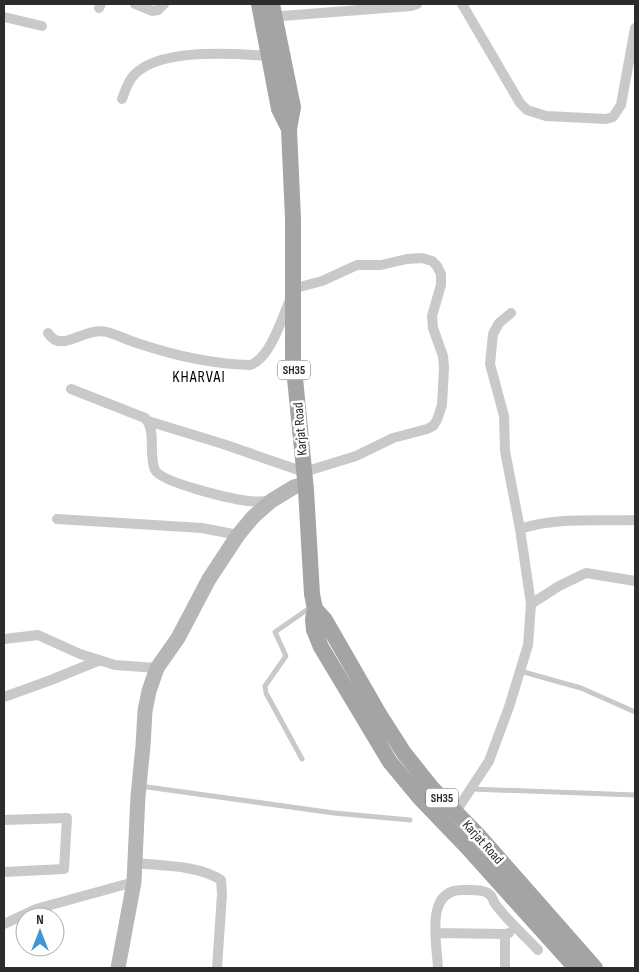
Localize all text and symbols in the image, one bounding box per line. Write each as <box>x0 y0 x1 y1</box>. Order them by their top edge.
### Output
road number: SH35 <box>278 360 310 380</box>
district label: KHARVAI <box>172 368 226 387</box>
street label: Karjat Road <box>289 402 311 456</box>
road number: SH35 <box>426 788 458 808</box>
street label: Karjat Road <box>459 816 507 868</box>
north arrow <box>15 907 65 957</box>
text: N <box>36 911 44 928</box>

